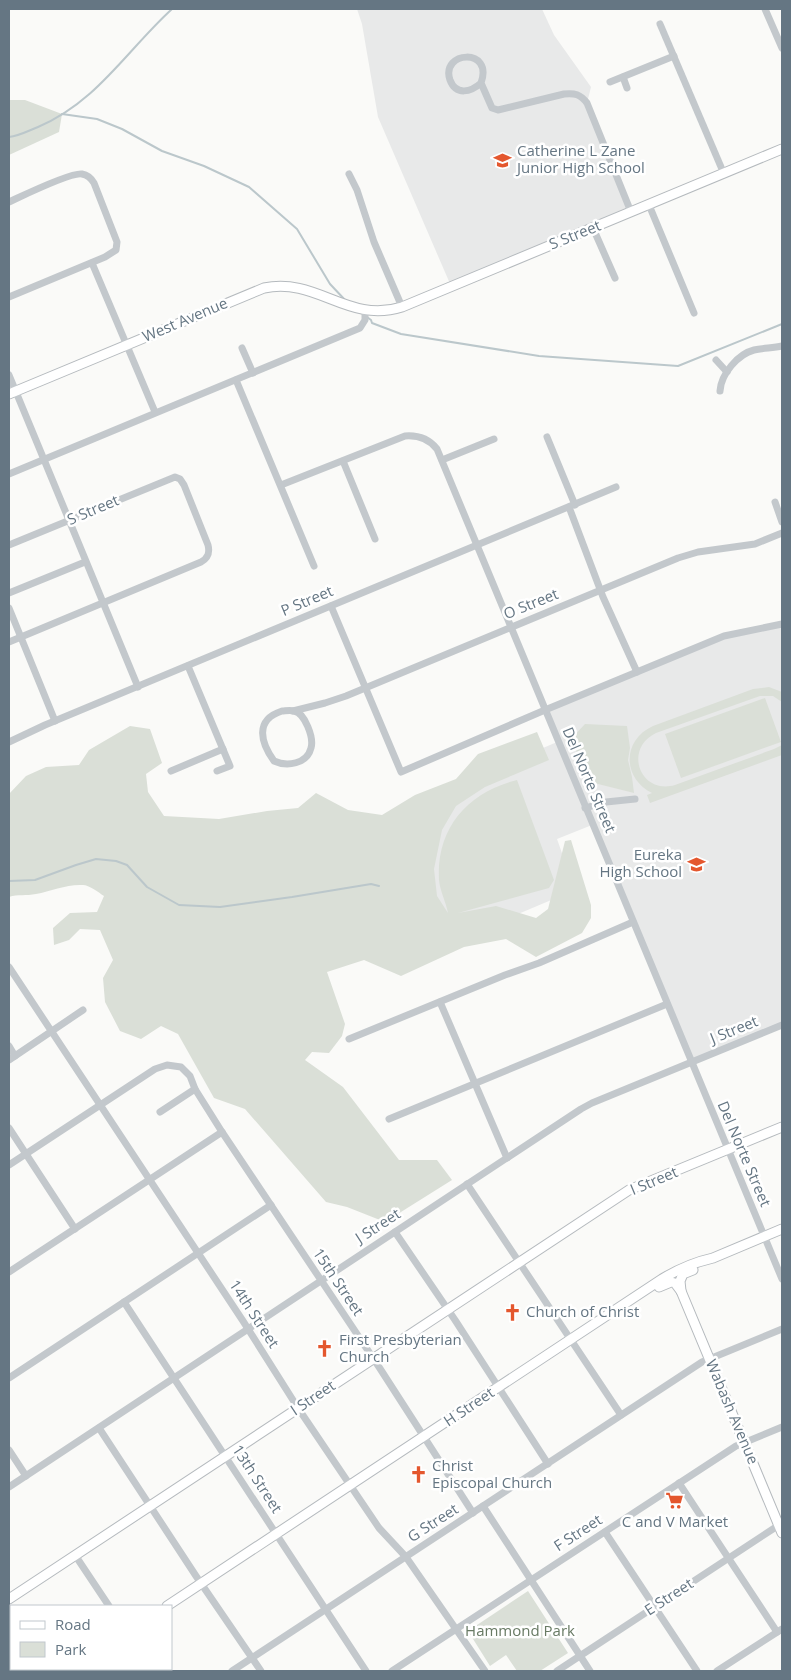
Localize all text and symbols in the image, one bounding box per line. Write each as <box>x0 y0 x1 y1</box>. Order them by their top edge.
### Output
place label: Catherine L Zane Junior High School <box>515 140 645 177</box>
school or university icon: Catherine L Zane Junior High School <box>493 150 513 170</box>
street label: S Street <box>546 215 603 253</box>
street label: West Avenue <box>139 292 230 346</box>
street label: S Street <box>64 489 121 529</box>
street label: P Street <box>277 580 336 620</box>
street label: O Street <box>500 583 561 623</box>
street label: Del Norte Street <box>559 724 621 836</box>
place label: Eureka High School <box>599 844 682 881</box>
school or university icon: Eureka High School <box>686 854 706 874</box>
street label: J Street <box>705 1010 760 1048</box>
street label: Del Norte Street <box>714 1098 776 1210</box>
street label: I Street <box>627 1161 681 1199</box>
street label: J Street <box>349 1203 404 1248</box>
street label: 15th Street <box>309 1244 369 1319</box>
street label: 14th Street <box>225 1276 284 1351</box>
place label: Church of Christ <box>526 1301 639 1321</box>
church icon: Church of Christ <box>502 1302 522 1322</box>
place label: First Presbyterian Church <box>339 1329 462 1366</box>
church icon: First Presbyterian Church <box>315 1339 335 1359</box>
street label: Wabash Avenue <box>702 1356 764 1467</box>
street label: I Street <box>286 1375 339 1419</box>
street label: H Street <box>439 1382 498 1430</box>
street label: 13th Street <box>228 1441 287 1516</box>
place label: Christ Episcopal Church <box>432 1455 552 1492</box>
church icon: Christ Episcopal Church <box>408 1465 428 1485</box>
supermarket icon: C and V Market <box>665 1491 685 1511</box>
street label: G Street <box>403 1498 462 1546</box>
street label: F Street <box>550 1509 605 1555</box>
place label: C and V Market <box>622 1511 728 1531</box>
street label: E Street <box>640 1573 697 1619</box>
legend <box>10 1605 172 1670</box>
text: Road <box>55 1614 91 1634</box>
park label: Hammond Park <box>465 1620 575 1640</box>
text: Park <box>55 1639 86 1659</box>

